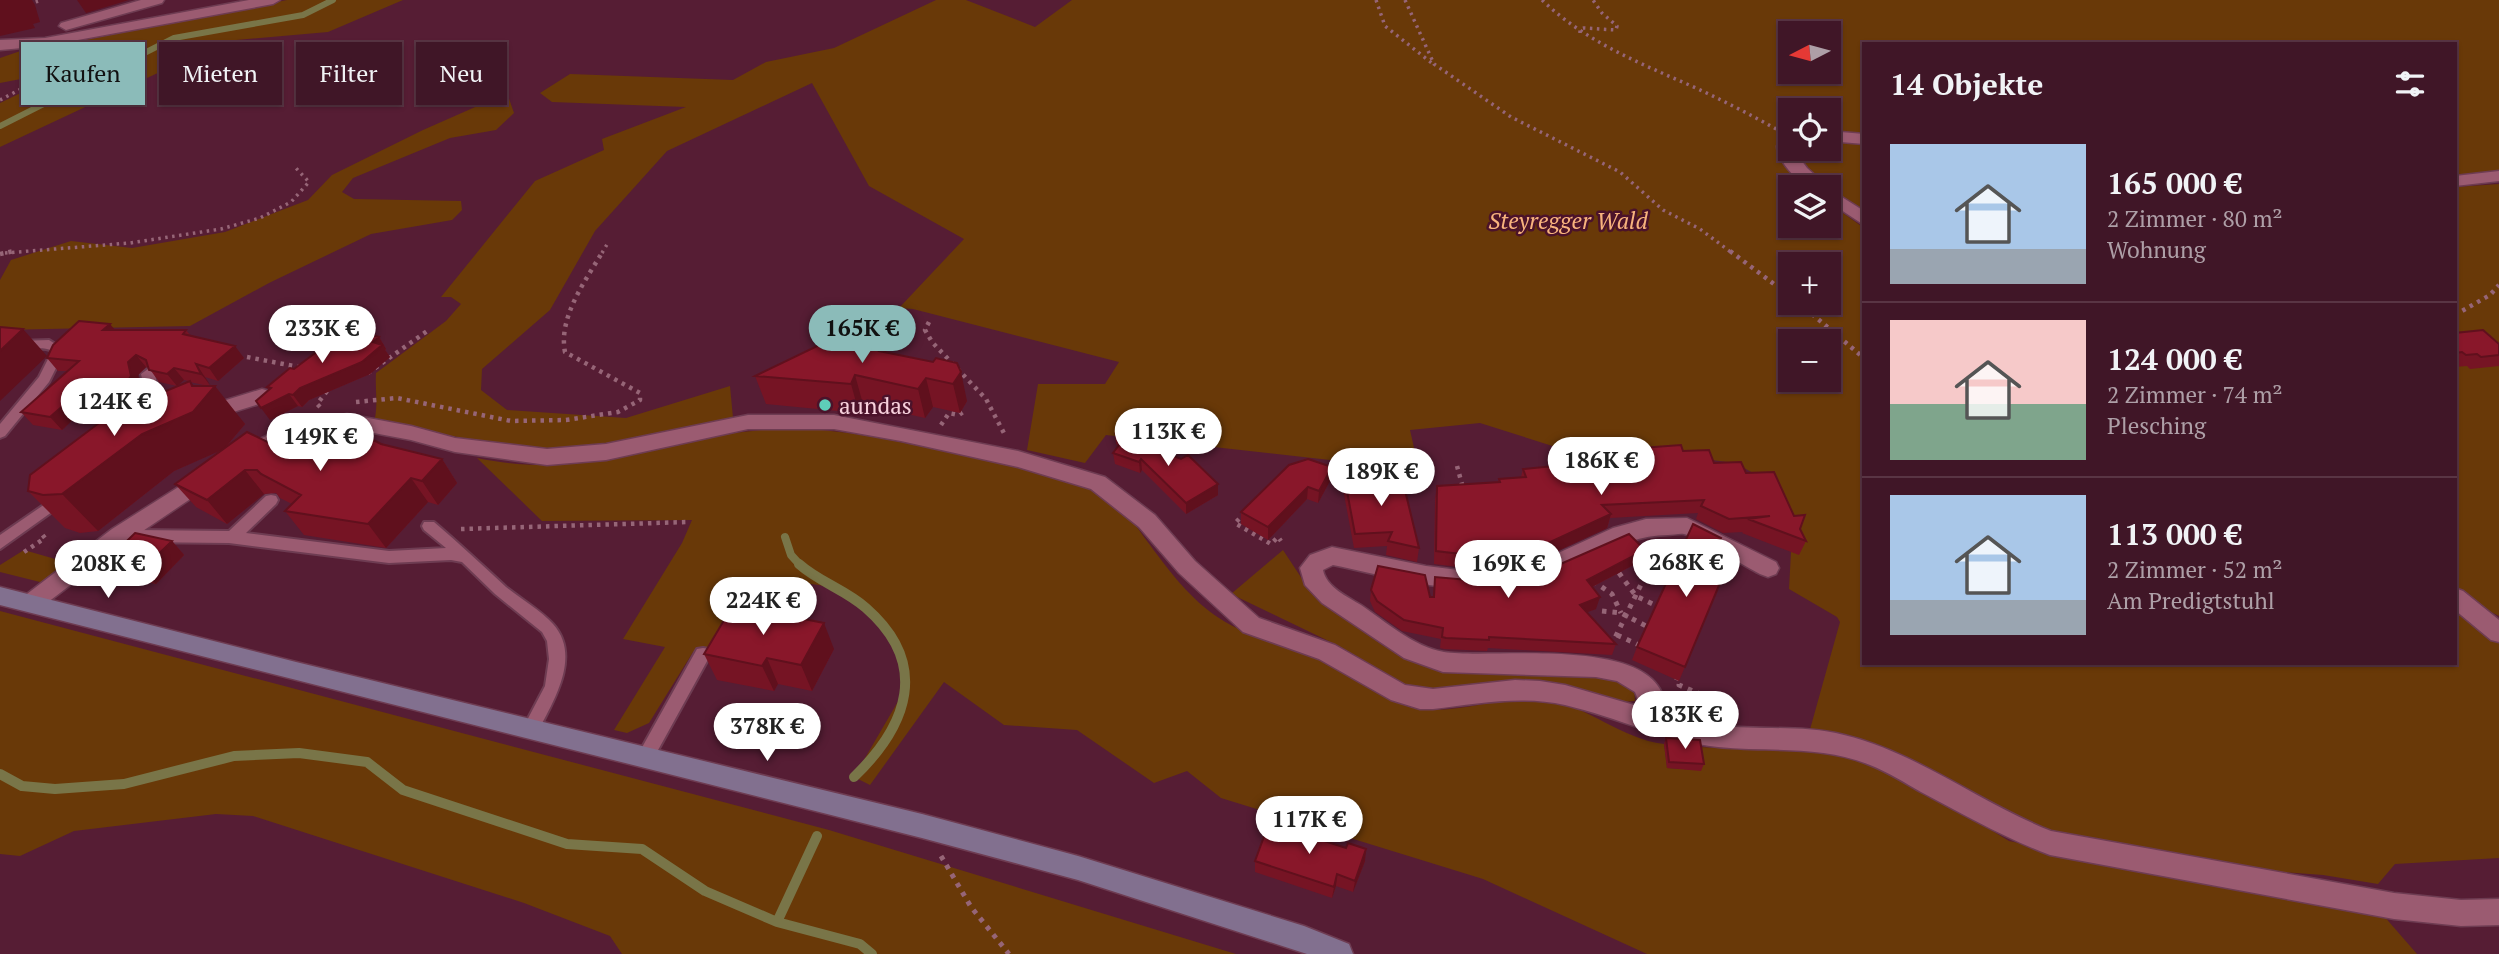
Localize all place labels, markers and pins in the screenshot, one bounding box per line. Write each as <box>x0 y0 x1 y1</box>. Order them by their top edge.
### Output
pin: 233K € <box>265 306 379 365</box>
pin: 165K € <box>805 306 919 365</box>
pin: 124K € <box>57 378 171 438</box>
place label: aundas <box>839 390 912 421</box>
marker: aundas <box>817 397 833 413</box>
pin: 113K € <box>1111 408 1225 468</box>
pin: 149K € <box>263 414 377 473</box>
pin: 186K € <box>1544 438 1658 497</box>
pin: 189K € <box>1324 448 1438 508</box>
pin: 208K € <box>51 540 165 600</box>
pin: 169K € <box>1451 540 1565 600</box>
pin: 268K € <box>1629 540 1743 599</box>
pin: 224K € <box>706 578 820 637</box>
pin: 183K € <box>1628 692 1742 751</box>
pin: 378K € <box>710 704 824 763</box>
pin: 117K € <box>1252 796 1366 856</box>

